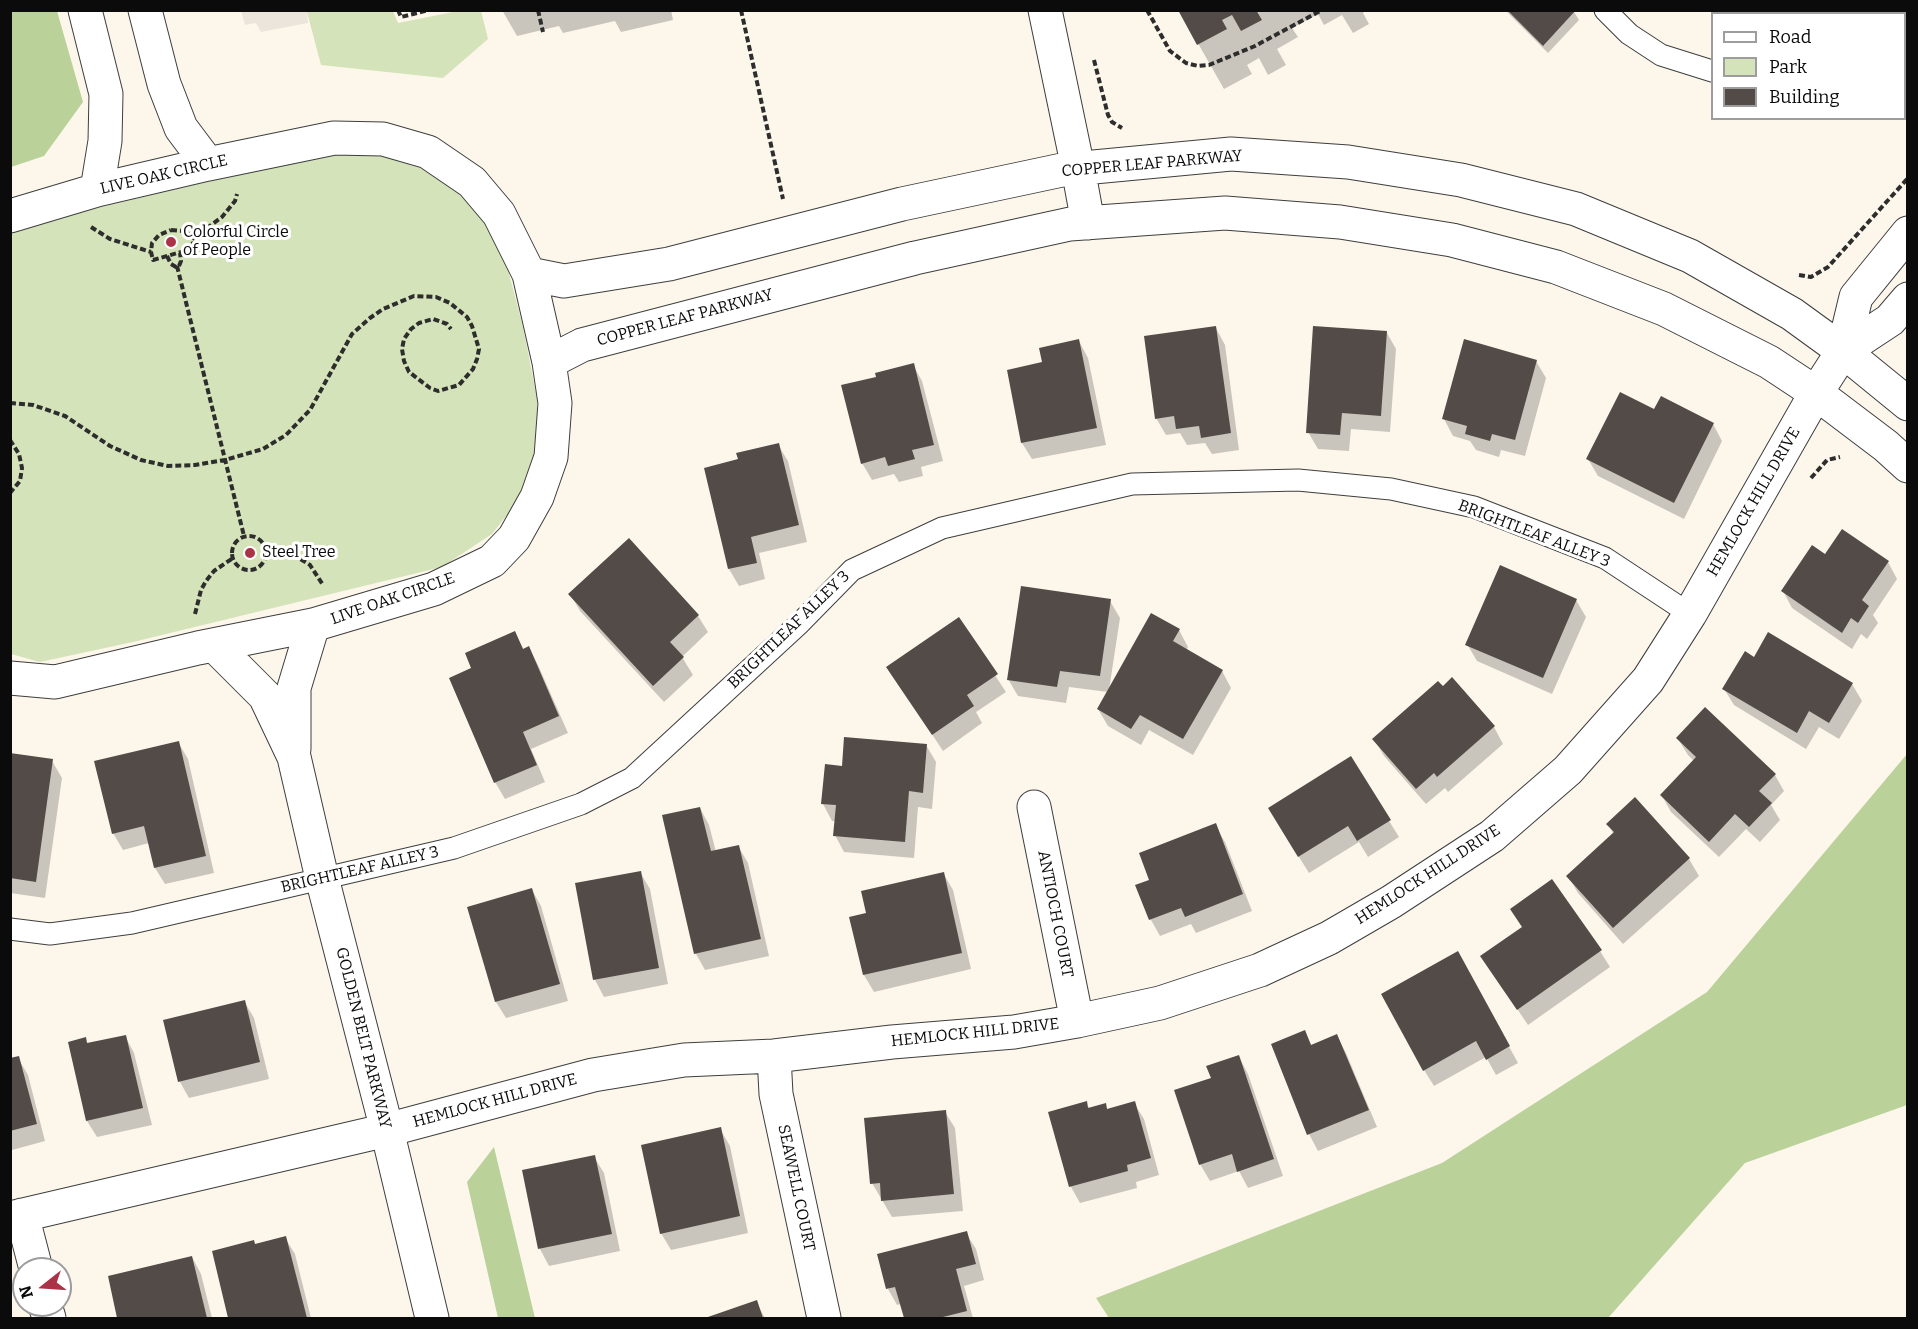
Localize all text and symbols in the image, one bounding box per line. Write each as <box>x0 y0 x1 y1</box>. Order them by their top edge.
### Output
legend <box>1711 12 1906 120</box>
text: Road <box>1769 26 1811 48</box>
text: Park <box>1769 56 1807 78</box>
text: Building <box>1769 86 1840 108</box>
street label: COPPER LEAF PARKWAY <box>1061 147 1243 181</box>
street label: LIVE OAK CIRCLE <box>98 151 230 199</box>
place label: Colorful Circle of People <box>183 223 289 261</box>
marker: Colorful Circle of People <box>164 235 178 249</box>
street label: COPPER LEAF PARKWAY <box>595 285 775 351</box>
street label: HEMLOCK HILL DRIVE <box>1703 424 1805 580</box>
street label: BRIGHTLEAF ALLEY 3 <box>1455 496 1613 572</box>
place label: Steel Tree <box>262 543 335 563</box>
marker: Steel Tree <box>243 546 257 560</box>
street label: BRIGHTLEAF ALLEY 3 <box>724 567 854 693</box>
street label: LIVE OAK CIRCLE <box>328 569 458 629</box>
street label: HEMLOCK HILL DRIVE <box>1352 821 1504 929</box>
street label: BRIGHTLEAF ALLEY 3 <box>279 842 441 898</box>
street label: ANTIOCH COURT <box>1033 849 1077 979</box>
street label: GOLDEN BELT PARKWAY <box>331 945 395 1131</box>
street label: HEMLOCK HILL DRIVE <box>890 1015 1060 1051</box>
street label: HEMLOCK HILL DRIVE <box>411 1070 579 1132</box>
street label: SEAWELL COURT <box>773 1123 819 1253</box>
north arrow <box>12 1257 72 1317</box>
text: N <box>15 1283 37 1301</box>

